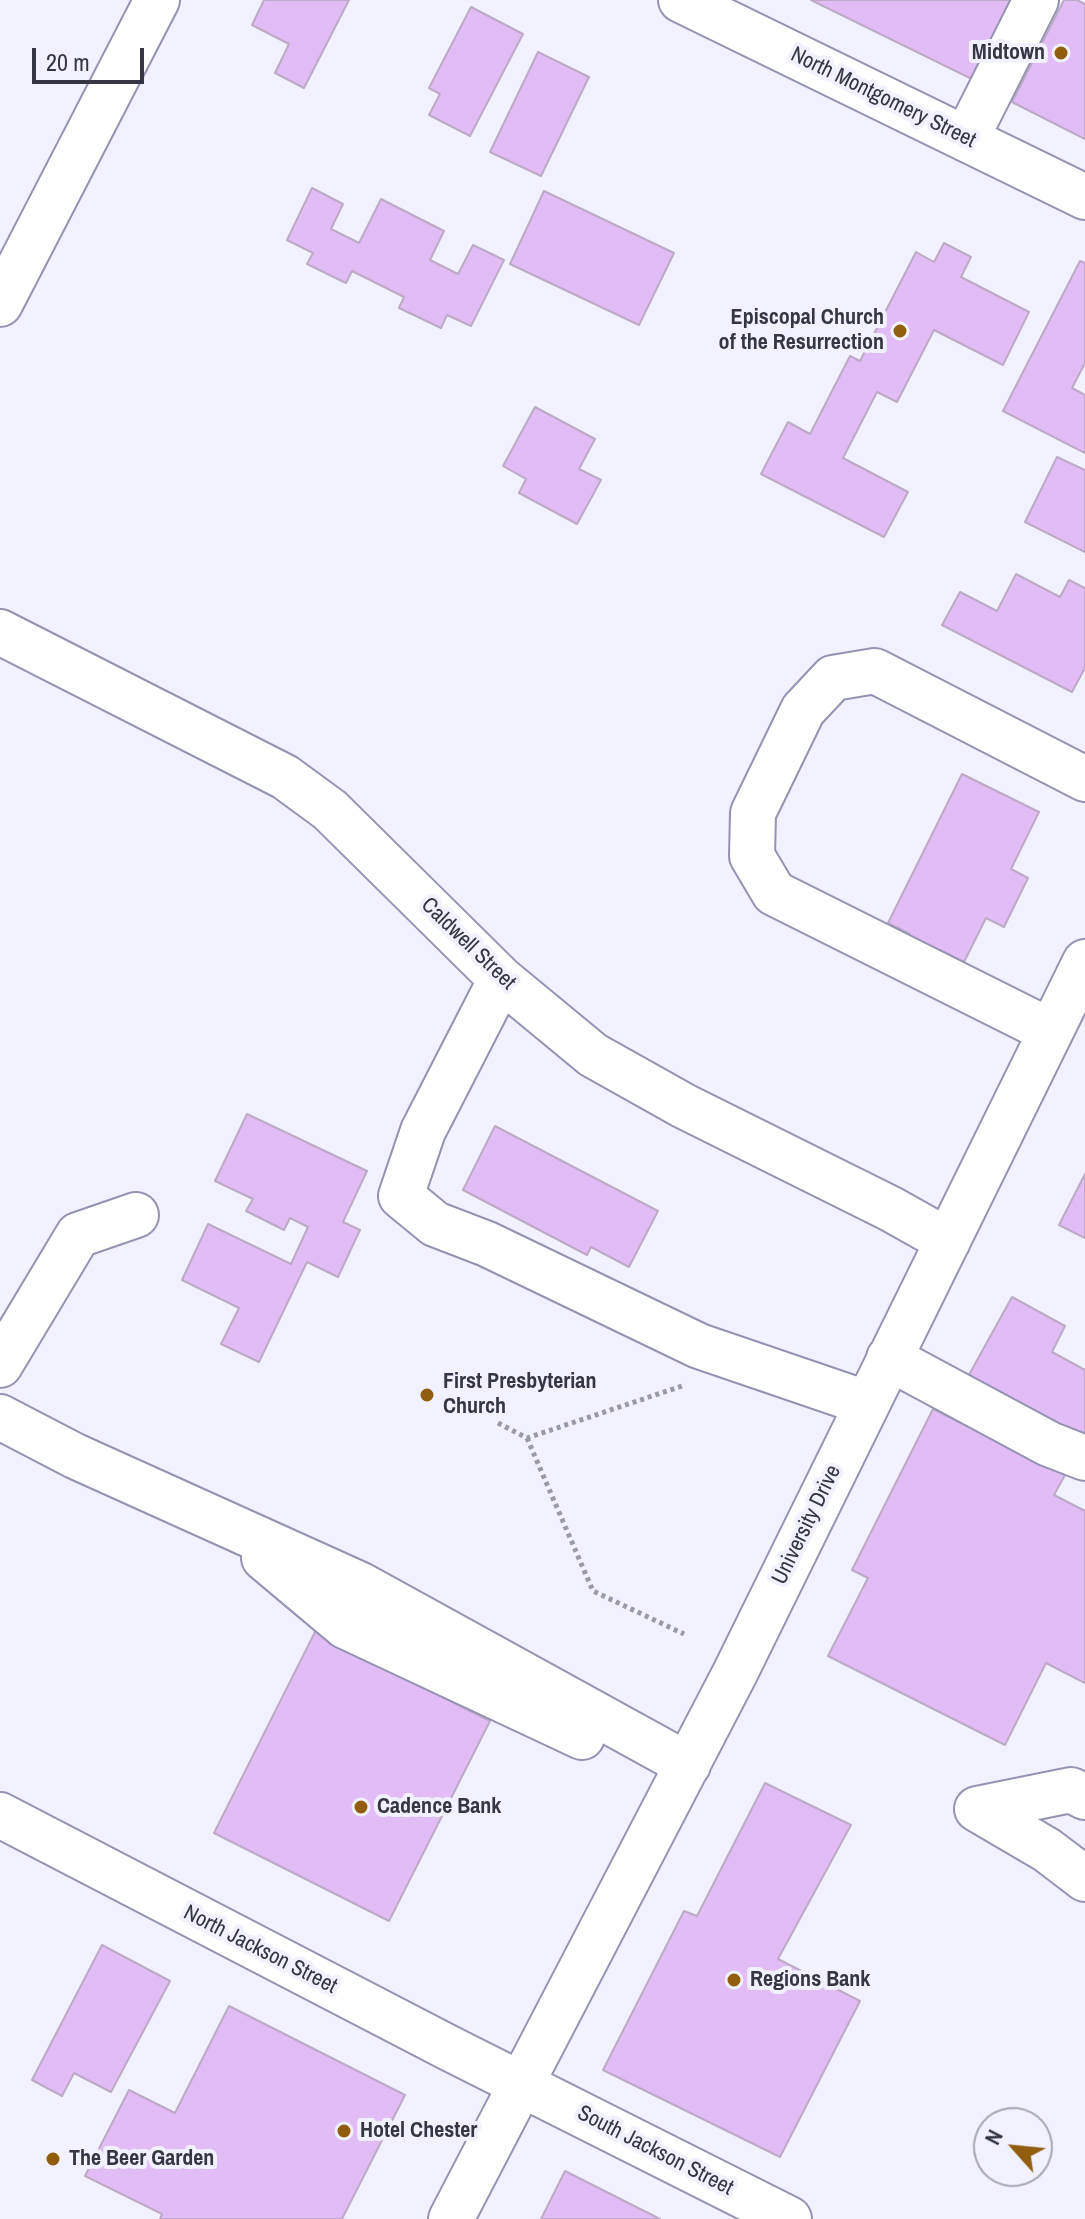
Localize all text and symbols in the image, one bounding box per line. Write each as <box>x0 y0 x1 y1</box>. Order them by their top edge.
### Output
scale bar <box>36 32 148 82</box>
place label: Midtown <box>972 40 1045 66</box>
street label: North Montgomery Street <box>786 42 980 154</box>
marker: Midtown <box>1052 44 1070 62</box>
text: 20 m <box>46 46 90 78</box>
place label: Episcopal Church of the Resurrection <box>719 305 884 356</box>
marker: Episcopal Church of the Resurrection <box>891 322 909 340</box>
street label: Caldwell Street <box>415 892 521 996</box>
place label: First Presbyterian Church <box>443 1369 596 1420</box>
marker: First Presbyterian Church <box>418 1386 436 1404</box>
street label: University Drive <box>767 1461 847 1589</box>
place label: Cadence Bank <box>377 1794 501 1820</box>
marker: Cadence Bank <box>352 1798 370 1816</box>
street label: North Jackson Street <box>179 1900 341 2000</box>
place label: Regions Bank <box>750 1967 870 1993</box>
marker: Regions Bank <box>725 1971 743 1989</box>
street label: South Jackson Street <box>573 2100 737 2202</box>
north arrow <box>973 2107 1053 2187</box>
place label: Hotel Chester <box>360 2118 477 2144</box>
marker: Hotel Chester <box>335 2122 353 2140</box>
text: N <box>977 2124 1010 2150</box>
place label: The Beer Garden <box>69 2146 214 2172</box>
marker: The Beer Garden <box>44 2150 62 2168</box>

